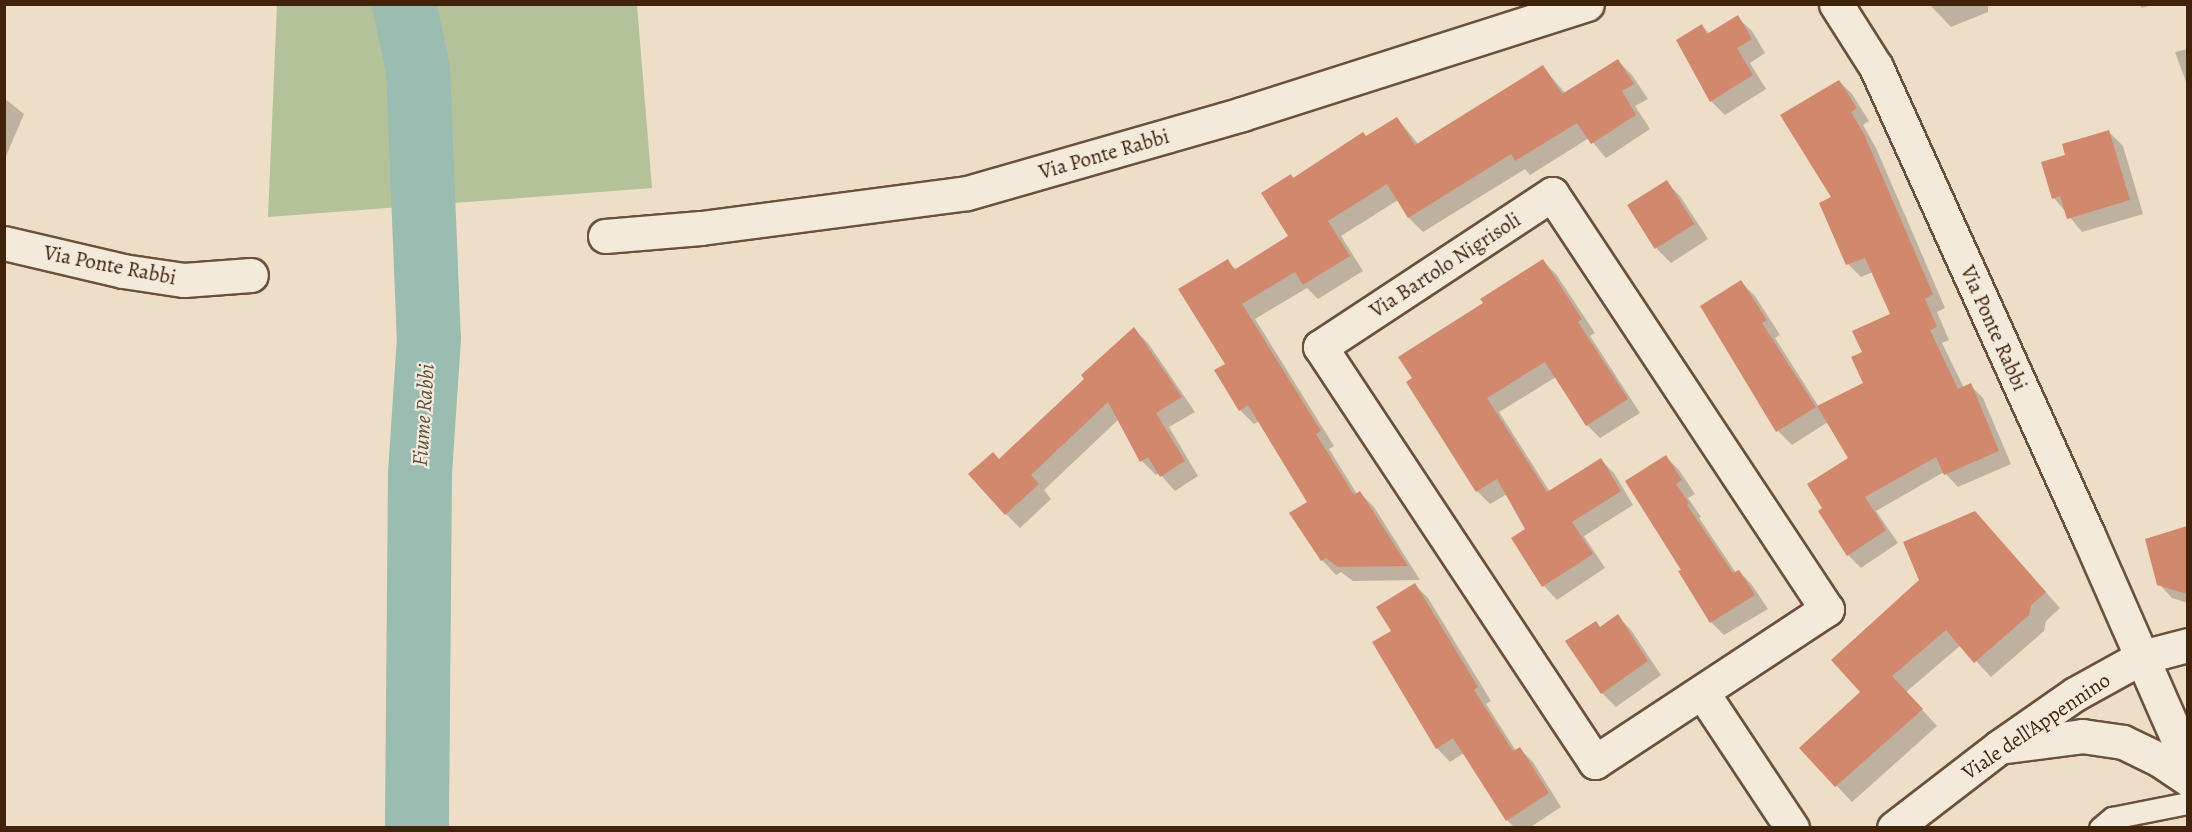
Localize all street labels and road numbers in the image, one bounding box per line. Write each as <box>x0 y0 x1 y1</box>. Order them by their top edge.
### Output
street label: Via Ponte Rabbi <box>1036 123 1172 185</box>
street label: Via Bartolo Nigrisoli <box>1365 207 1525 323</box>
street label: Via Ponte Rabbi <box>42 240 178 290</box>
street label: Via Ponte Rabbi <box>1955 261 2033 395</box>
street label: Viale dell'Appennino <box>1957 667 2115 785</box>

